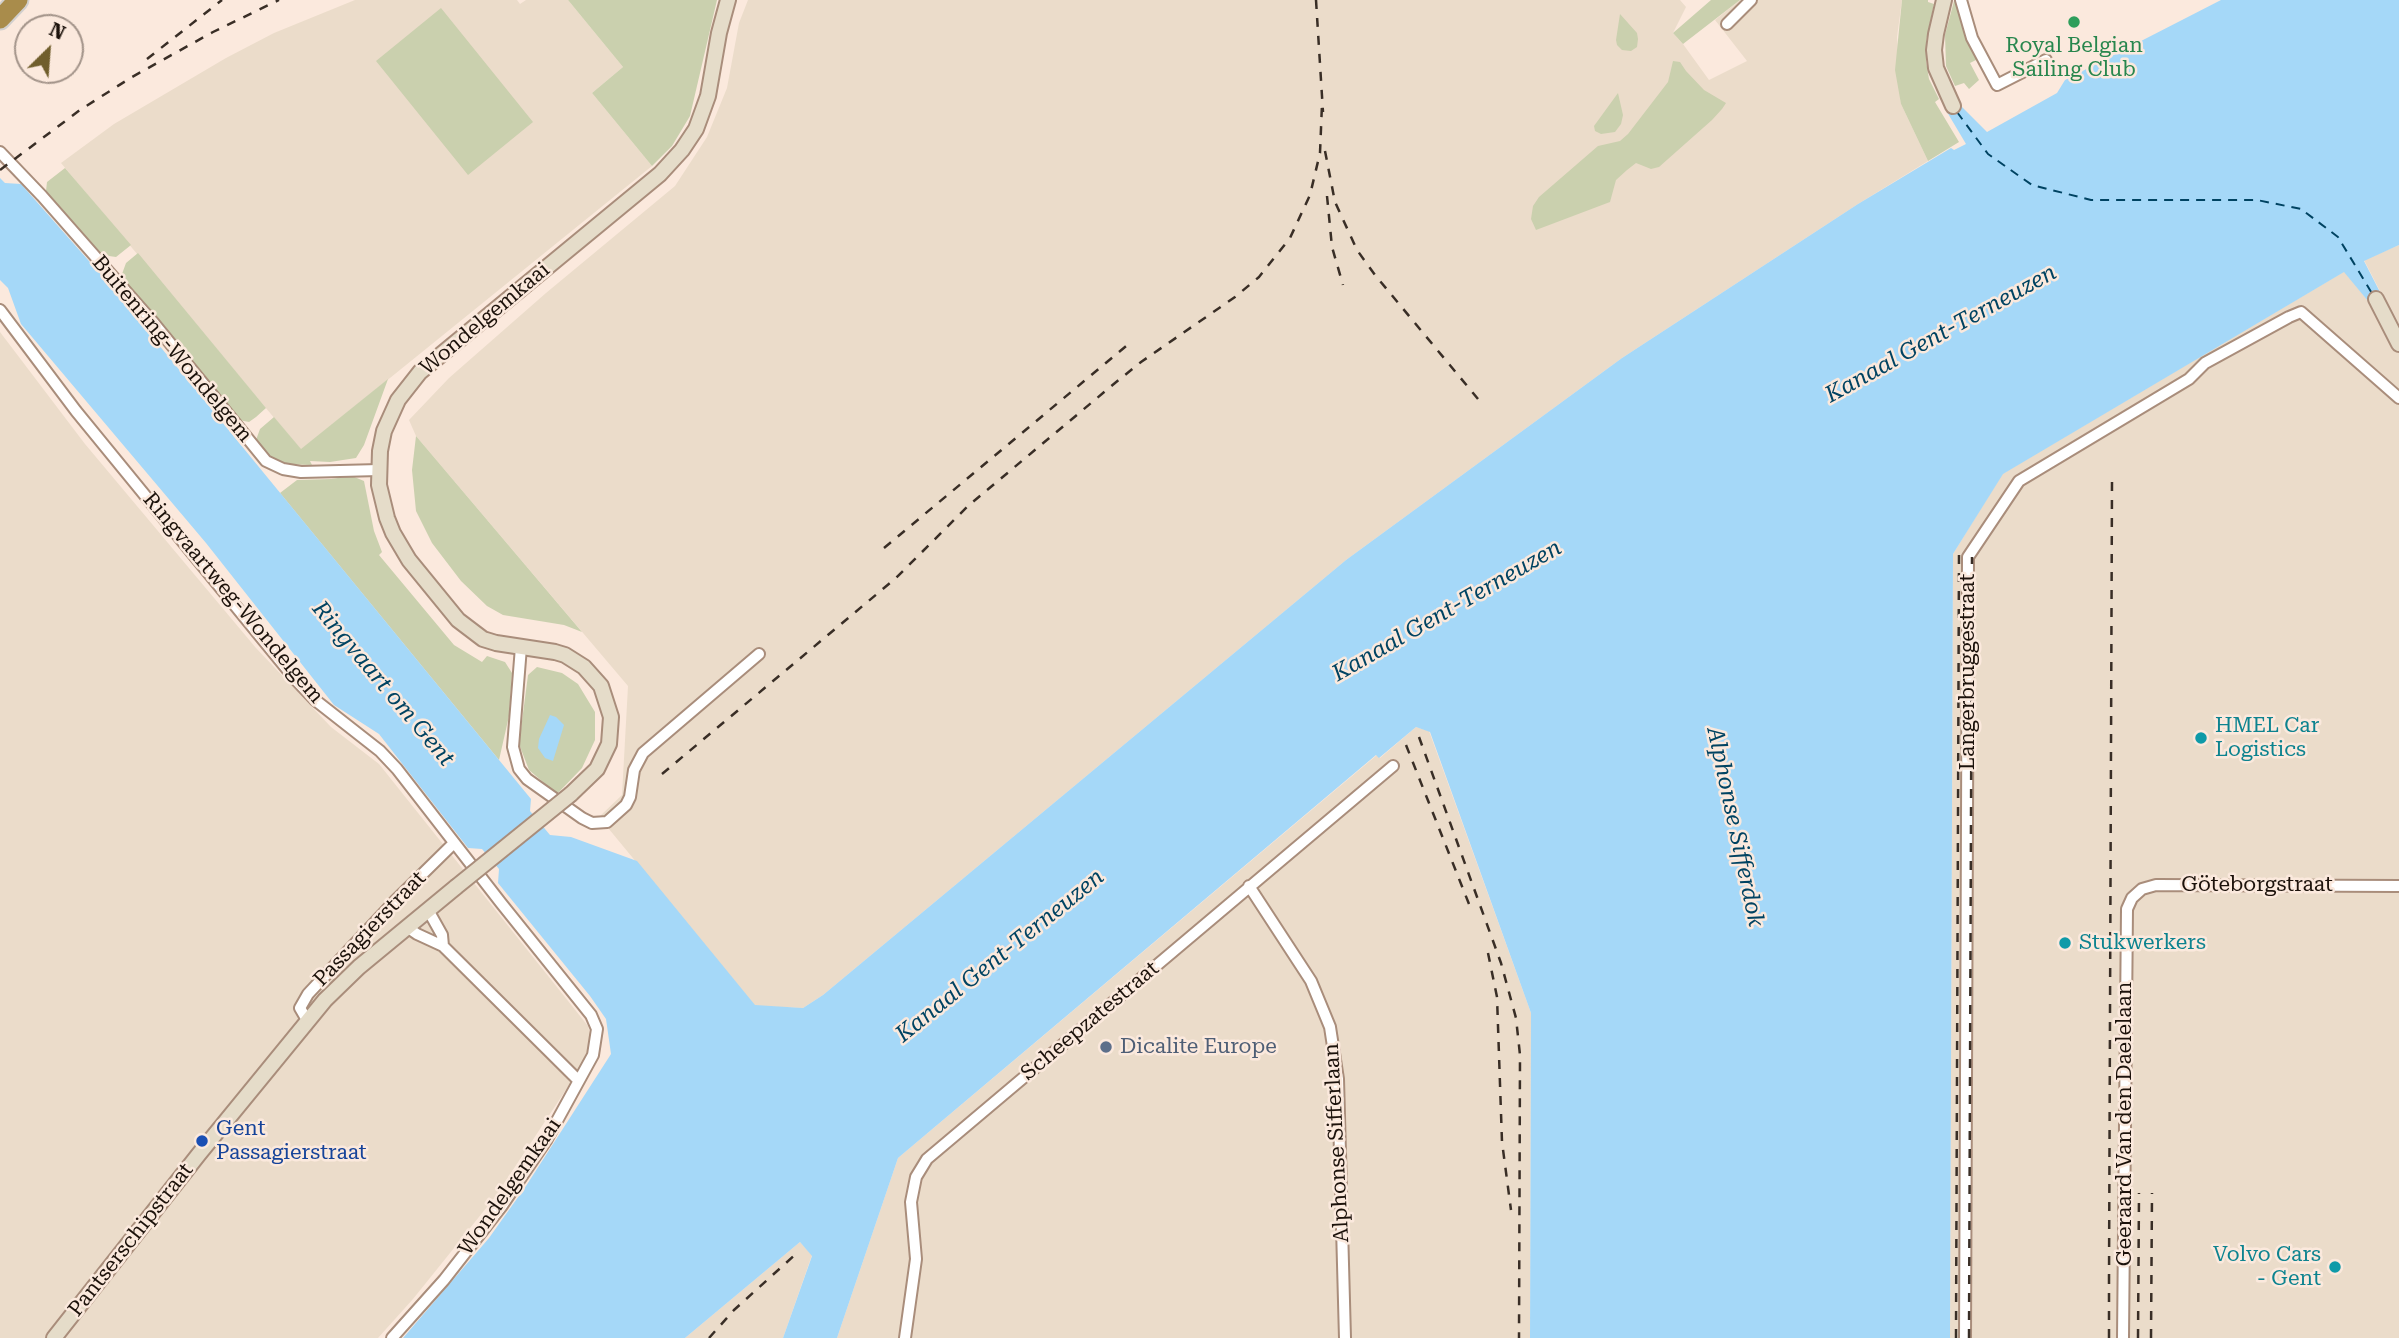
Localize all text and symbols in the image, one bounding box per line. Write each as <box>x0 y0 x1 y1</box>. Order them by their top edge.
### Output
north arrow <box>14 14 84 84</box>
marker: Royal Belgian Sailing Club <box>2066 14 2082 30</box>
text: N <box>46 18 69 45</box>
place label: Royal Belgian Sailing Club <box>2005 33 2143 83</box>
street label: Buitenring-Wondelgem <box>86 251 258 447</box>
street label: Wondelgemkaai <box>415 257 555 381</box>
water label: Kanaal Gent-Terneuzen <box>1821 259 2061 409</box>
street label: Ringvaartweg-Wondelgem <box>137 487 329 709</box>
water label: Kanaal Gent-Terneuzen <box>1328 534 1566 688</box>
street label: Langerbruggestraat <box>1955 574 1981 770</box>
water label: Ringvaart om Gent <box>306 596 460 772</box>
place label: HMEL Car Logistics <box>2215 713 2319 763</box>
water label: Alphonse Sifferdok <box>1700 725 1770 929</box>
marker: HMEL Car Logistics <box>2193 730 2209 746</box>
water label: Kanaal Gent-Terneuzen <box>890 863 1110 1049</box>
street label: Passagierstraat <box>309 866 431 992</box>
street label: Göteborgstraat <box>2181 872 2333 898</box>
place label: Stukwerkers <box>2079 930 2206 956</box>
marker: Stukwerkers <box>2057 935 2073 951</box>
street label: Scheepzatestraat <box>1016 956 1164 1086</box>
street label: Geeraard Van den Daelelaan <box>2112 982 2138 1266</box>
place label: Dicalite Europe <box>1120 1034 1277 1060</box>
marker: Dicalite Europe <box>1098 1039 1114 1055</box>
street label: Alphonse Sifferlaan <box>1319 1043 1355 1243</box>
street label: Wondelgemkaai <box>453 1114 567 1260</box>
place label: Gent Passagierstraat <box>216 1116 367 1166</box>
marker: Gent Passagierstraat <box>194 1133 210 1149</box>
street label: Pantserschipstraat <box>63 1158 199 1322</box>
place label: Volvo Cars - Gent <box>2213 1242 2321 1292</box>
marker: Volvo Cars - Gent <box>2327 1259 2343 1275</box>

